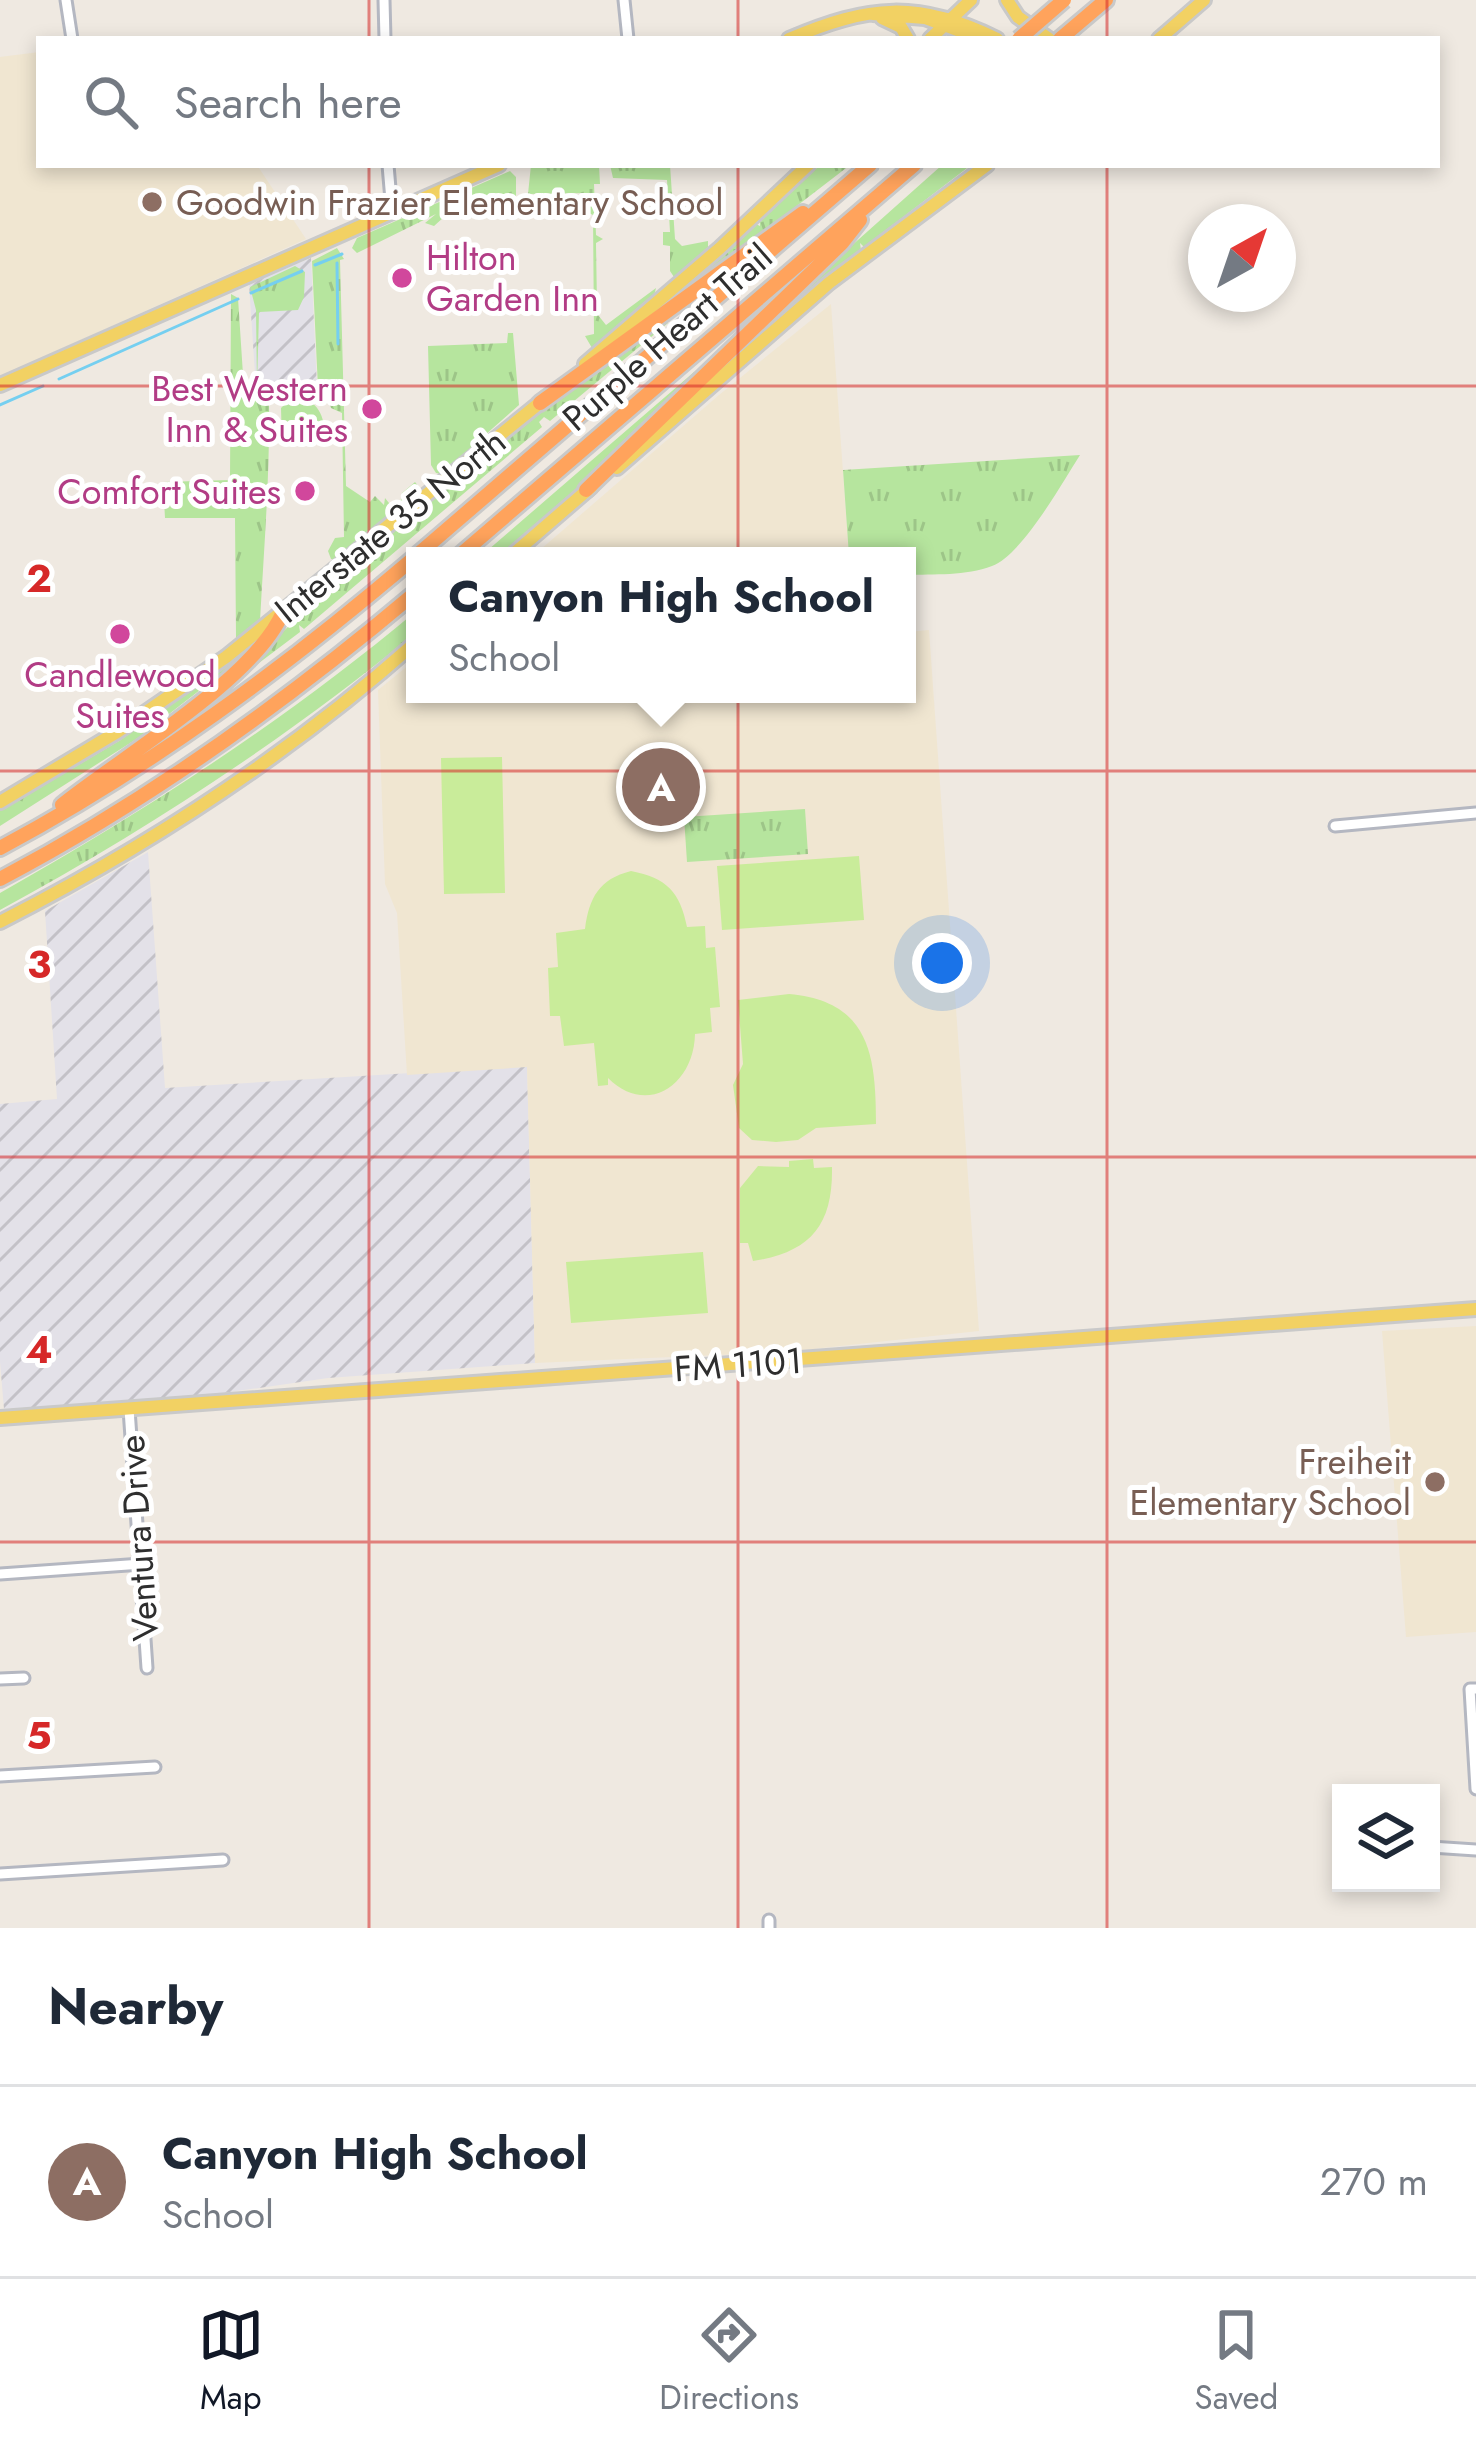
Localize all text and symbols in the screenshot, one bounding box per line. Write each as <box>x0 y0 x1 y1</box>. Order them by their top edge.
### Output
search box <box>36 36 1440 168</box>
icon: search <box>78 69 144 135</box>
text: Search here <box>174 70 402 135</box>
place label: Goodwin Frazier Elementary School <box>176 176 723 228</box>
marker: Goodwin Frazier Elementary School <box>139 189 165 215</box>
north arrow <box>1188 204 1296 312</box>
place label: Hilton Garden Inn <box>426 231 599 324</box>
street label: Purple Heart Trail <box>551 231 783 443</box>
marker: Hilton Garden Inn <box>389 265 415 291</box>
place label: Best Western Inn & Suites <box>151 362 348 455</box>
marker: Best Western Inn & Suites <box>359 396 385 422</box>
street label: Interstate 35 North <box>263 415 517 635</box>
place label: Comfort Suites <box>57 465 281 517</box>
marker: Comfort Suites <box>292 478 318 504</box>
popup <box>406 547 916 703</box>
text: 2 <box>26 550 52 607</box>
text: Canyon High School <box>448 564 874 629</box>
marker: Candlewood Suites <box>107 621 133 647</box>
text: School <box>448 629 560 686</box>
place label: Candlewood Suites <box>24 648 216 741</box>
pin: A <box>622 742 700 832</box>
your location <box>912 933 972 993</box>
text: 3 <box>27 936 51 993</box>
text: 4 <box>25 1321 53 1378</box>
street label: FM 1101 <box>672 1334 804 1394</box>
street label: Ventura Drive <box>105 1433 171 1643</box>
place label: Freiheit Elementary School <box>1129 1435 1411 1528</box>
marker: Freiheit Elementary School <box>1422 1469 1448 1495</box>
text: 5 <box>26 1707 52 1764</box>
map controls <box>1332 1784 1440 1892</box>
button: layers <box>1332 1784 1440 1892</box>
text: Nearby <box>48 1969 223 2043</box>
text: Canyon High School <box>162 2121 588 2186</box>
text: A <box>73 2153 101 2210</box>
text: 270 m <box>1320 2153 1428 2210</box>
text: School <box>162 2186 274 2243</box>
tab: Map <box>198 2302 264 2421</box>
tab: Directions <box>659 2302 799 2421</box>
tab: Saved <box>1195 2302 1278 2421</box>

